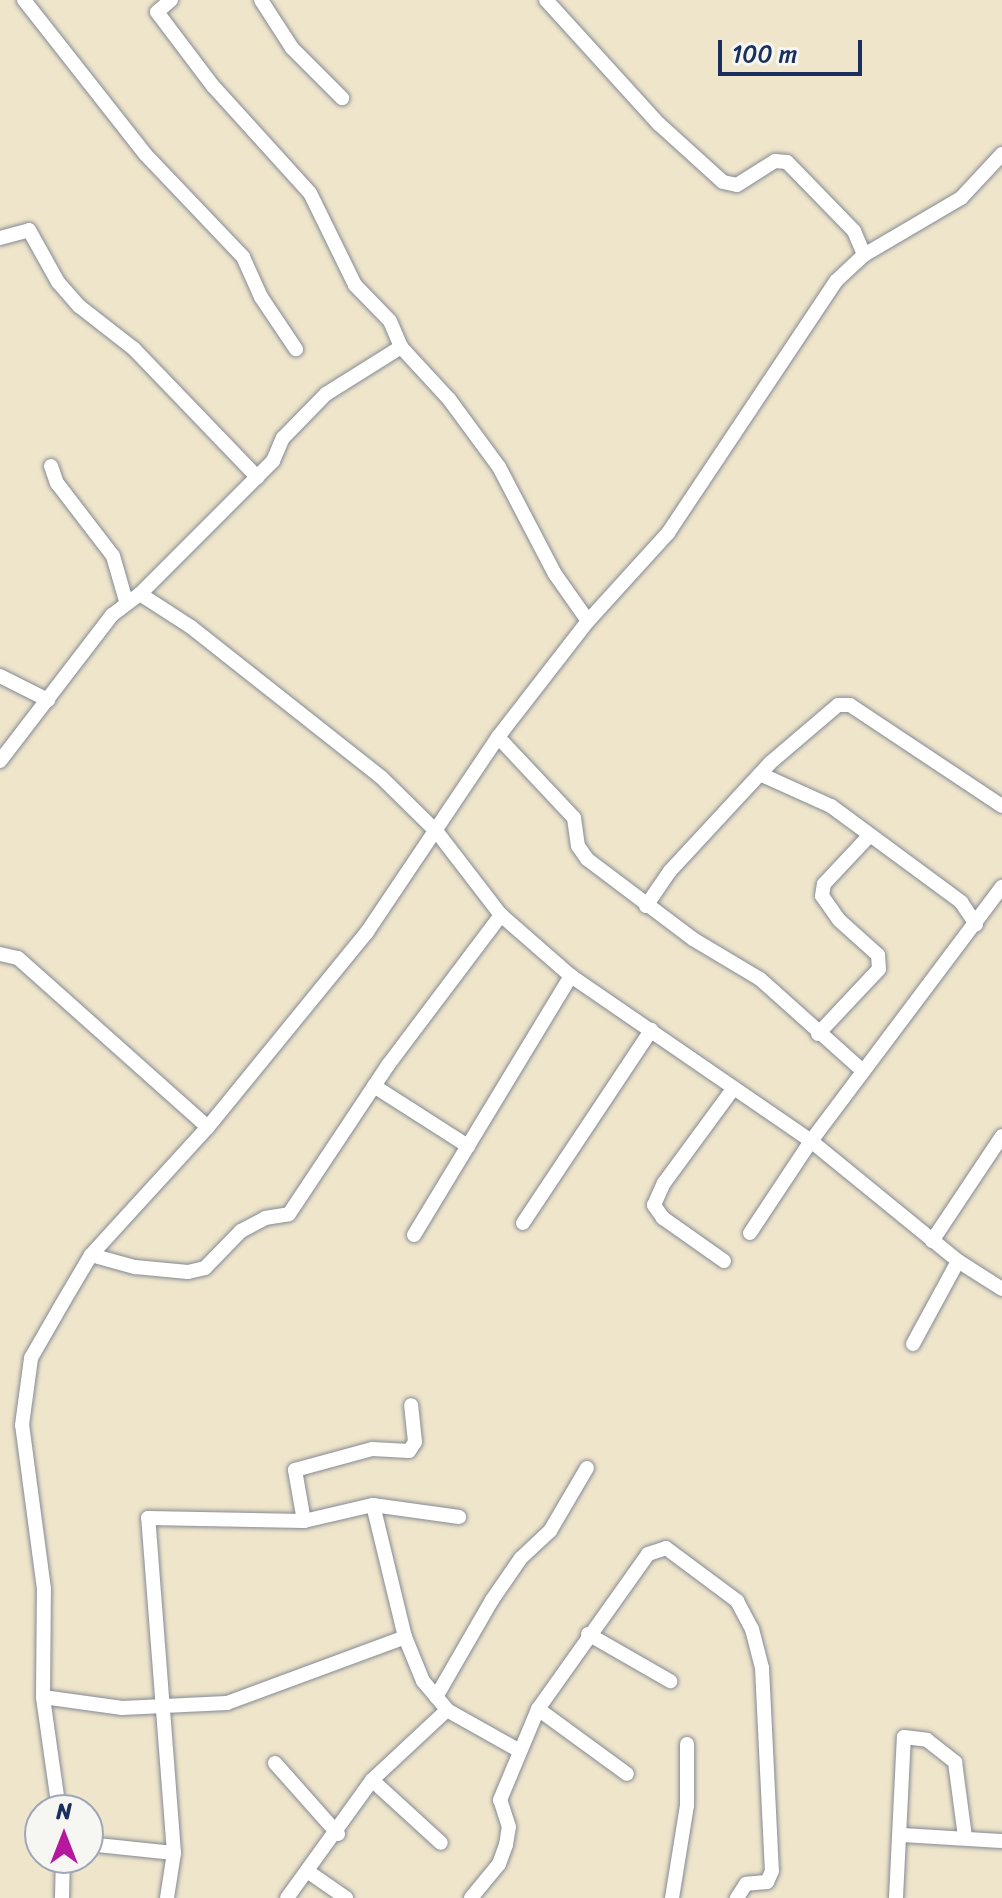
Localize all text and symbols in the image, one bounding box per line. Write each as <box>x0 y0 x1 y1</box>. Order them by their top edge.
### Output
scale bar <box>722 24 866 74</box>
text: 100 m <box>732 33 797 75</box>
text: N <box>56 1792 72 1831</box>
north arrow <box>24 1794 104 1874</box>

